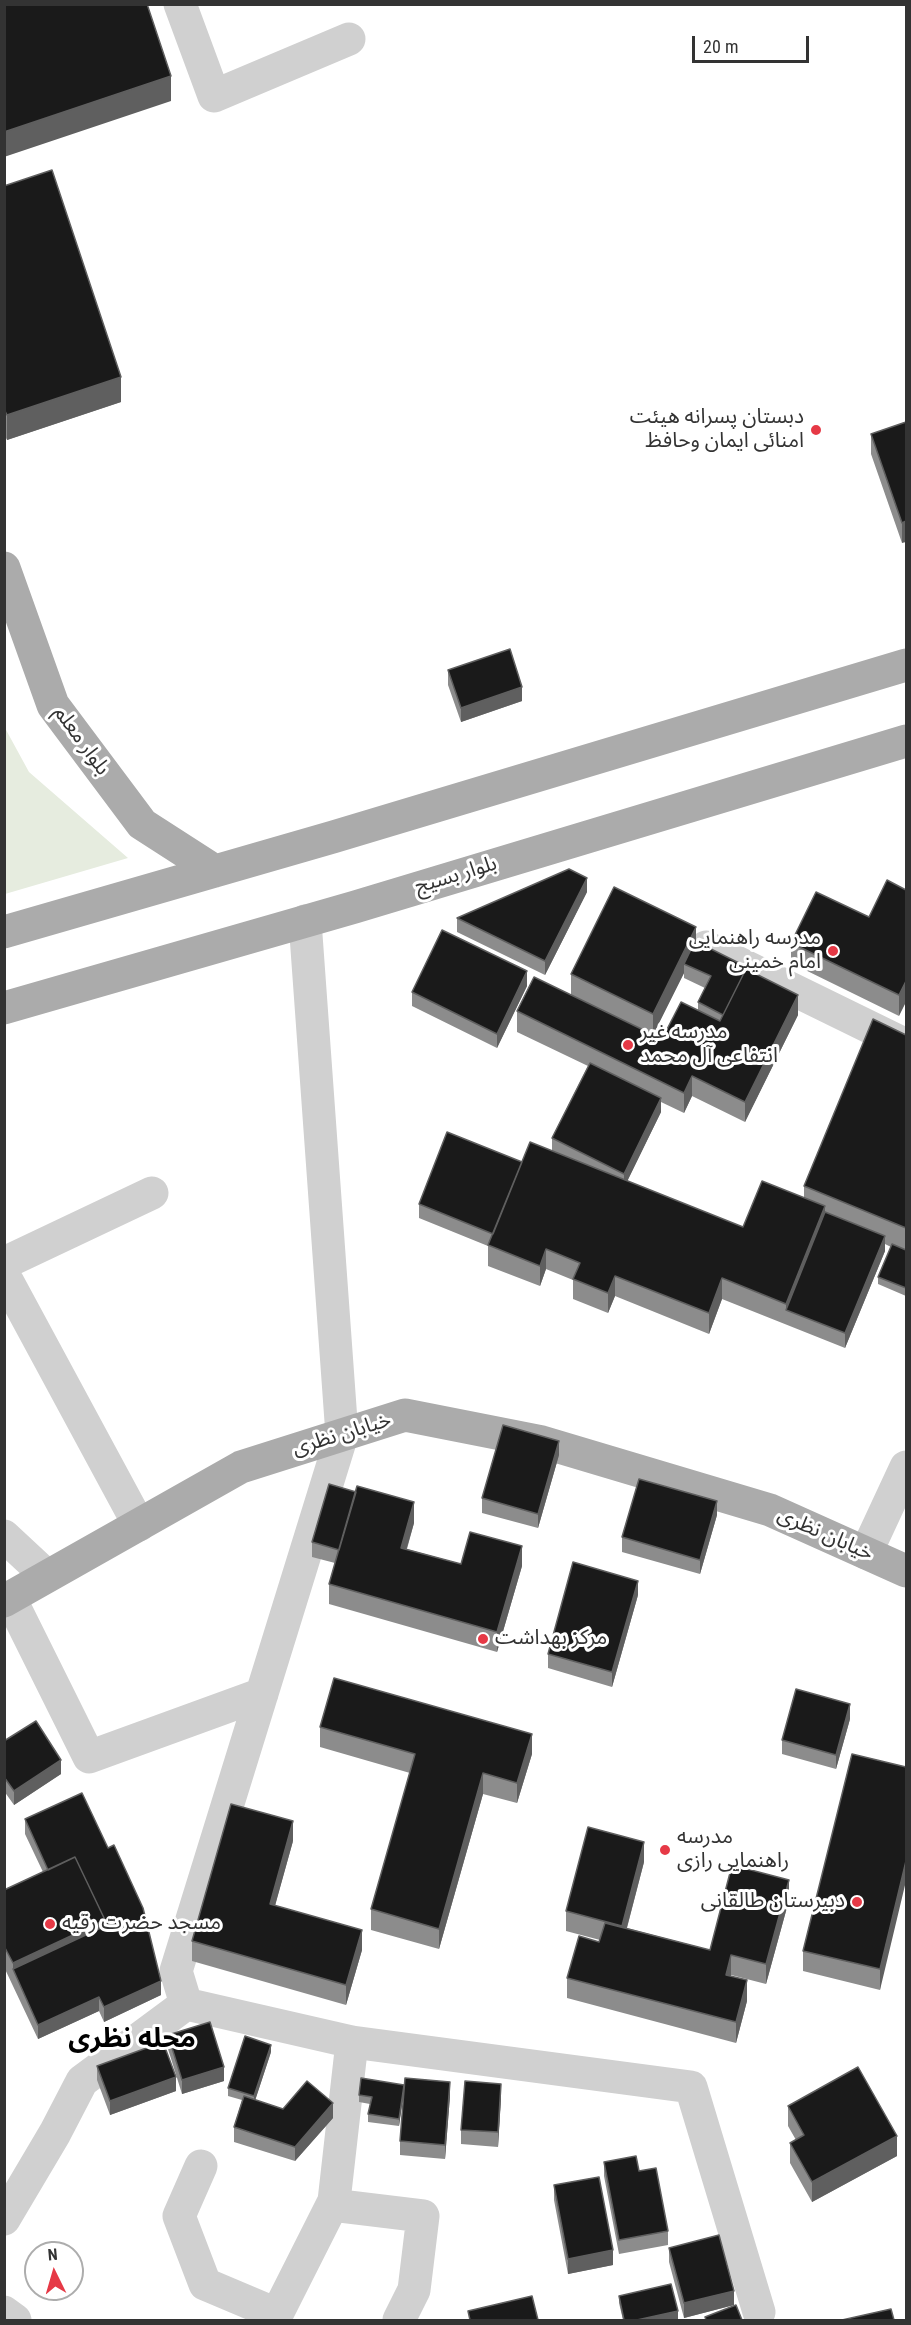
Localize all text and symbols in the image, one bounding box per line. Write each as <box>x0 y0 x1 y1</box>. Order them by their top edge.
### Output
scale bar <box>695 24 812 62</box>
text: 20 m <box>703 36 738 57</box>
place label: دبستان پسرانه هیئت امنائی ایمان وحافظ <box>630 405 804 455</box>
marker: دبستان پسرانه هیئت امنائی ایمان وحافظ <box>809 423 823 437</box>
street label: بلوار معلم <box>47 701 115 781</box>
street label: بلوار بسیج <box>412 852 500 900</box>
place label: مدرسه راهنمایی امام خمینی <box>689 926 821 976</box>
marker: مدرسه راهنمایی امام خمینی <box>826 944 840 958</box>
place label: مدرسه غیر انتفاعی آل محمد <box>640 1020 778 1070</box>
marker: مدرسه غیر انتفاعی آل محمد <box>621 1038 635 1052</box>
street label: خیابان نظری <box>289 1408 395 1462</box>
street label: خیابان نظری <box>773 1503 877 1567</box>
place label: مرکز بهداشت <box>495 1626 607 1652</box>
marker: مرکز بهداشت <box>476 1632 490 1646</box>
place label: مدرسه راهنمایی رازی <box>677 1825 789 1875</box>
marker: مدرسه راهنمایی رازی <box>658 1843 672 1857</box>
place label: دبیرستان طالقانی <box>701 1889 845 1915</box>
marker: دبیرستان طالقانی <box>850 1895 864 1909</box>
place label: مسجد حضرت رقیه <box>62 1911 221 1937</box>
marker: مسجد حضرت رقیه <box>43 1917 57 1931</box>
district label: محله نظری <box>68 2024 196 2056</box>
north arrow <box>24 2241 84 2301</box>
text: N <box>47 2245 58 2264</box>

